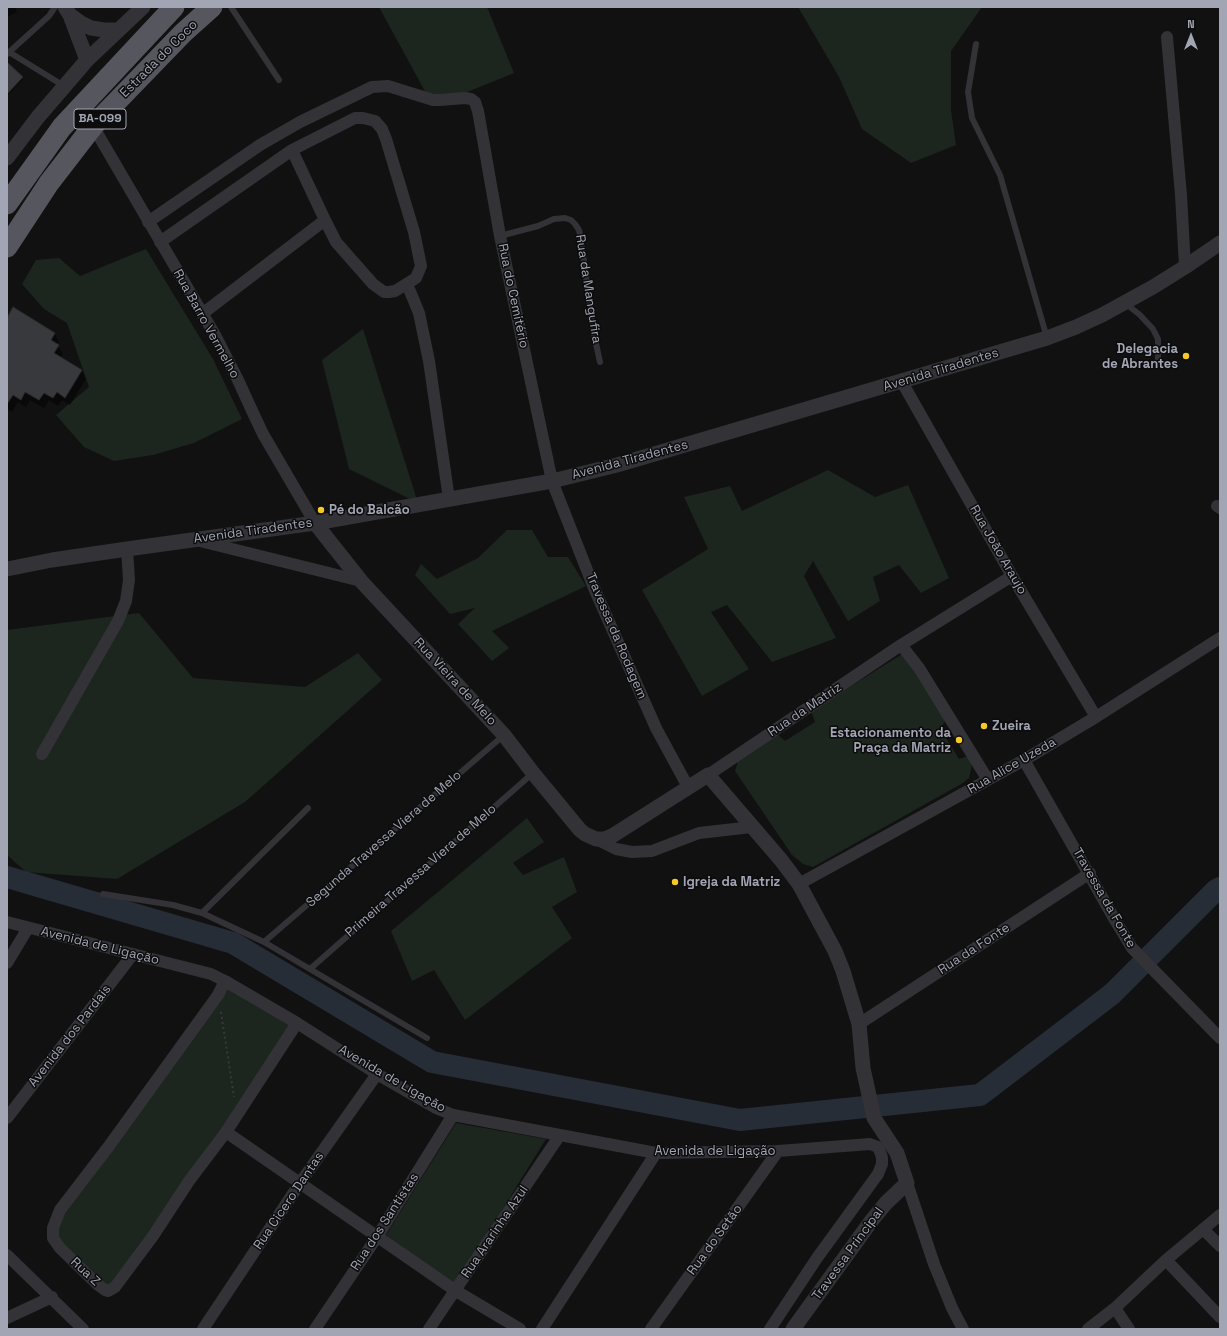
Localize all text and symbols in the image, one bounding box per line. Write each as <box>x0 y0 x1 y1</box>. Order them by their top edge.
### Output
north arrow <box>1171 16 1211 56</box>
street label: Estrada do Coco <box>117 17 201 101</box>
text: N <box>1187 17 1195 31</box>
road number: BA-099 <box>74 109 126 129</box>
street label: Rua da Mangufira <box>572 233 604 345</box>
street label: Rua do Cemitério <box>494 242 532 350</box>
street label: Rua Barro Vermelho <box>170 267 242 381</box>
place label: Delegacia de Abrantes <box>1102 341 1178 372</box>
street label: Avenida Tiradentes <box>882 345 1000 395</box>
marker: Delegacia de Abrantes <box>1181 351 1191 361</box>
street label: Avenida Tiradentes <box>570 437 690 483</box>
place label: Pé do Balcão <box>329 502 410 518</box>
street label: Rua João Araujo <box>966 503 1030 597</box>
marker: Pé do Balcão <box>316 505 326 515</box>
street label: Avenida Tiradentes <box>193 515 313 547</box>
street label: Travessa da Rodagem <box>582 571 650 701</box>
street label: Rua Vieira de Melo <box>410 635 500 729</box>
street label: Rua da Matriz <box>765 680 845 740</box>
place label: Zueira <box>992 718 1031 734</box>
marker: Zueira <box>979 721 989 731</box>
place label: Estacionamento da Praça da Matriz <box>830 725 951 756</box>
street label: Rua Alice Uzeda <box>965 734 1059 798</box>
marker: Estacionamento da Praça da Matriz <box>954 735 964 745</box>
street label: Segunda Travessa Viera de Melo <box>303 767 465 911</box>
street label: Primeira Travessa Viera de Melo <box>342 801 500 941</box>
street label: Travessa da Fonte <box>1069 845 1139 951</box>
place label: Igreja da Matriz <box>683 874 780 890</box>
marker: Igreja da Matriz <box>670 877 680 887</box>
street label: Rua da Fonte <box>935 920 1013 978</box>
street label: Avenida de Ligação <box>39 924 161 968</box>
street label: Avenida dos Pardais <box>25 982 115 1090</box>
street label: Avenida de Ligação <box>336 1042 448 1116</box>
street label: Avenida de Ligação <box>654 1143 776 1159</box>
street label: Rua Cicero Dantas <box>251 1149 327 1253</box>
street label: Rua dos Santistas <box>348 1170 422 1274</box>
street label: Rua Ararinha Azul <box>458 1183 532 1281</box>
street label: Rua do Setão <box>684 1202 746 1278</box>
street label: Travessa Principal <box>809 1204 887 1304</box>
street label: Rua Z <box>67 1255 103 1289</box>

